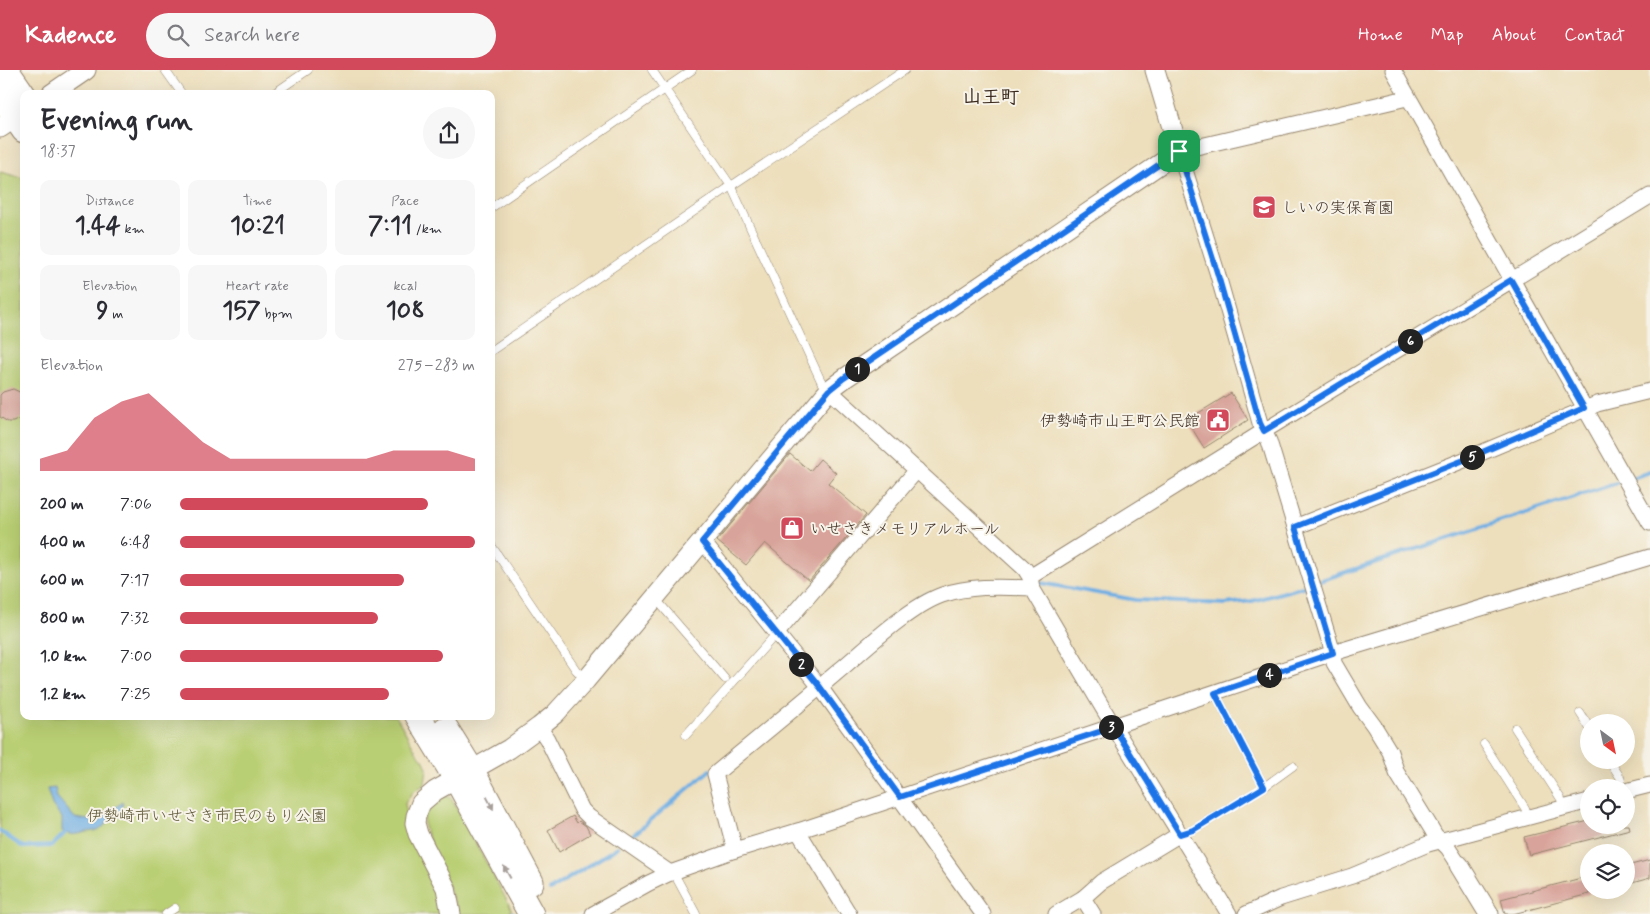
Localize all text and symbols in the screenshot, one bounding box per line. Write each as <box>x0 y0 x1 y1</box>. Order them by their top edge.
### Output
search box <box>146 13 496 58</box>
text: Kadence <box>25 20 116 51</box>
icon: search <box>164 21 192 49</box>
text: Search here <box>204 23 300 48</box>
text: Home <box>1358 23 1403 47</box>
text: Map <box>1431 23 1464 47</box>
text: About <box>1492 23 1536 47</box>
text: Contact <box>1564 23 1625 47</box>
district label: 山王町 <box>962 85 1020 110</box>
text: Evening run <box>40 103 193 140</box>
button: share <box>423 107 475 159</box>
pin <box>1158 130 1200 172</box>
icon: arrive <box>1165 137 1193 165</box>
text: 18:37 <box>40 141 75 162</box>
text: Distance <box>85 192 134 210</box>
text: Time <box>243 192 272 210</box>
text: Pace <box>391 192 419 210</box>
school or university icon: しいの実保育園 <box>1251 194 1277 220</box>
place label: しいの実保育園 <box>1282 198 1394 219</box>
text: 1.44 <box>75 210 121 243</box>
text: 10:21 <box>230 210 285 243</box>
text: 7:11 <box>368 210 412 243</box>
text: km <box>121 220 145 238</box>
text: /km <box>412 220 442 238</box>
text: Elevation <box>82 277 137 295</box>
text: Heart rate <box>226 277 289 295</box>
text: kcal <box>393 277 417 295</box>
text: 9 <box>96 295 109 328</box>
text: 157 <box>222 295 261 328</box>
text: 108 <box>386 295 425 328</box>
text: m <box>109 305 123 323</box>
text: bpm <box>261 305 293 323</box>
pin: 6 <box>1398 328 1422 354</box>
text: 6 <box>1407 332 1414 350</box>
text: Elevation <box>40 355 103 376</box>
text: 275–283 m <box>398 355 475 376</box>
pin: 1 <box>844 356 870 382</box>
text: 1 <box>854 360 861 378</box>
public building icon: 伊勢崎市山王町公民館 <box>1205 407 1231 433</box>
place label: 伊勢崎市山王町公民館 <box>1040 411 1200 432</box>
pin: 5 <box>1460 444 1484 470</box>
text: 5 <box>1468 448 1477 466</box>
text: 200 m <box>40 494 84 515</box>
text: 7:06 <box>120 494 152 515</box>
shop icon: いせさきメモリアルホール <box>779 515 805 541</box>
place label: いせさきメモリアルホール <box>810 519 1000 540</box>
text: 400 m <box>40 532 85 553</box>
text: 6:48 <box>120 532 151 553</box>
text: 600 m <box>40 570 84 591</box>
text: 7:17 <box>120 570 149 591</box>
text: 800 m <box>40 608 85 629</box>
text: 7:32 <box>120 608 150 629</box>
text: 1.0 km <box>40 646 87 667</box>
text: 7:00 <box>120 646 152 667</box>
pin: 2 <box>788 652 814 676</box>
text: 2 <box>798 655 805 673</box>
pin: 4 <box>1256 662 1282 688</box>
text: 4 <box>1265 666 1274 684</box>
text: 1.2 km <box>40 684 86 705</box>
text: 7:25 <box>120 684 150 705</box>
pin: 3 <box>1098 714 1124 740</box>
north arrow <box>1580 714 1635 769</box>
map controls <box>1580 714 1635 899</box>
text: 3 <box>1108 718 1115 736</box>
button: locate <box>1580 779 1635 834</box>
one-way arrow <box>486 796 494 811</box>
park label: 伊勢崎市いせさき市民のもり公園 <box>87 806 327 827</box>
button: layers <box>1580 844 1635 899</box>
one-way arrow <box>502 865 511 878</box>

